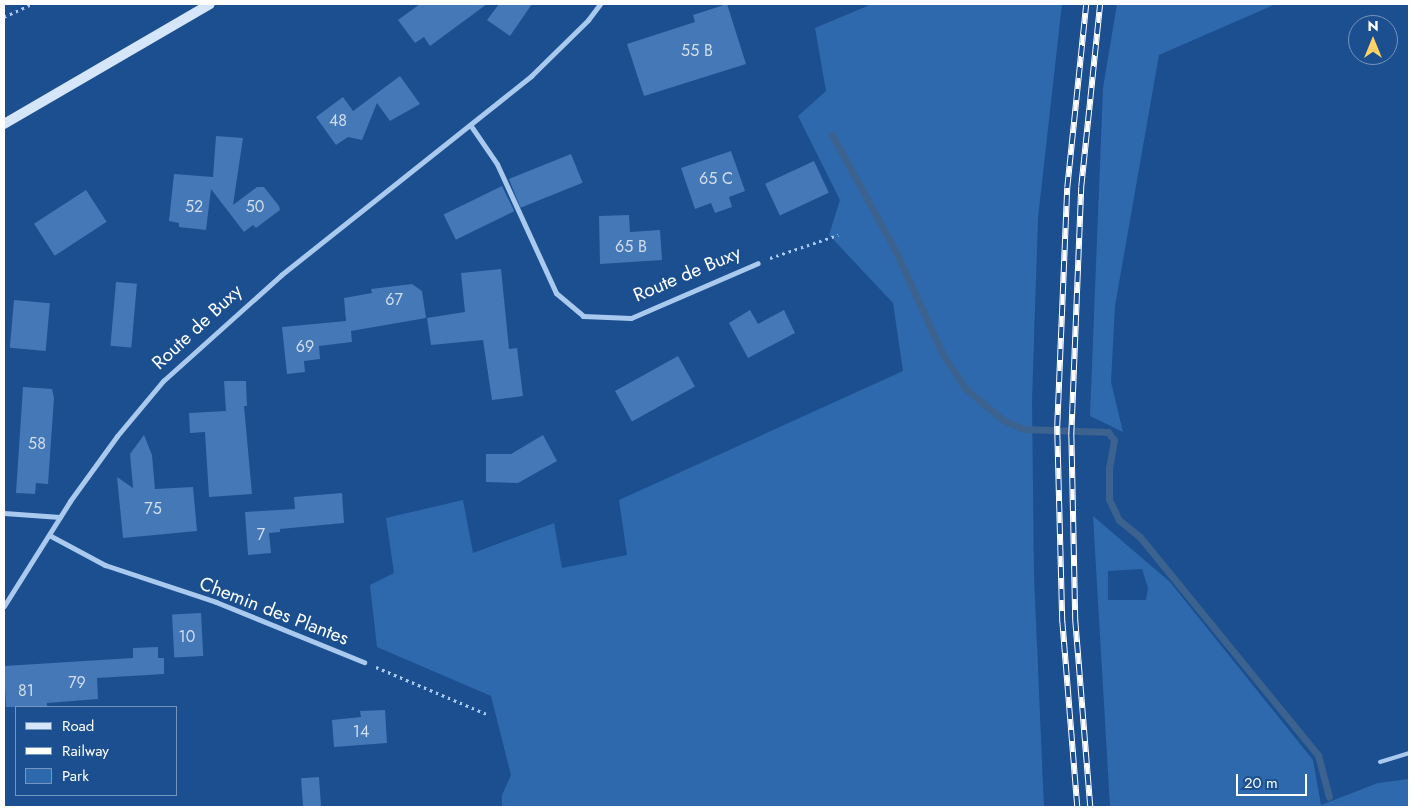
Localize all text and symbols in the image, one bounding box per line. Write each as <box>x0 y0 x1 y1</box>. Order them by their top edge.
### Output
north arrow <box>1348 15 1398 65</box>
text: N <box>1367 16 1379 36</box>
house number: 55 B <box>681 41 713 61</box>
house number: 48 <box>329 111 347 131</box>
house number: 65 C <box>699 169 733 189</box>
house number: 52 <box>185 197 203 217</box>
house number: 50 <box>246 197 264 217</box>
house number: 65 B <box>615 237 647 257</box>
street label: Route de Buxy <box>630 241 744 307</box>
street label: Route de Buxy <box>147 280 247 374</box>
house number: 67 <box>385 290 403 310</box>
house number: 69 <box>296 337 314 357</box>
house number: 58 <box>28 434 46 454</box>
house number: 75 <box>144 499 162 519</box>
house number: 7 <box>257 525 265 545</box>
street label: Chemin des Plantes <box>196 572 352 650</box>
house number: 10 <box>179 627 195 647</box>
house number: 79 <box>68 673 86 693</box>
house number: 81 <box>18 681 34 701</box>
legend <box>15 706 178 796</box>
text: Road <box>62 715 94 737</box>
house number: 14 <box>353 722 369 742</box>
text: Railway <box>62 740 109 762</box>
scale bar <box>1238 764 1309 796</box>
text: Park <box>62 765 89 787</box>
text: 20 m <box>1244 772 1278 794</box>

